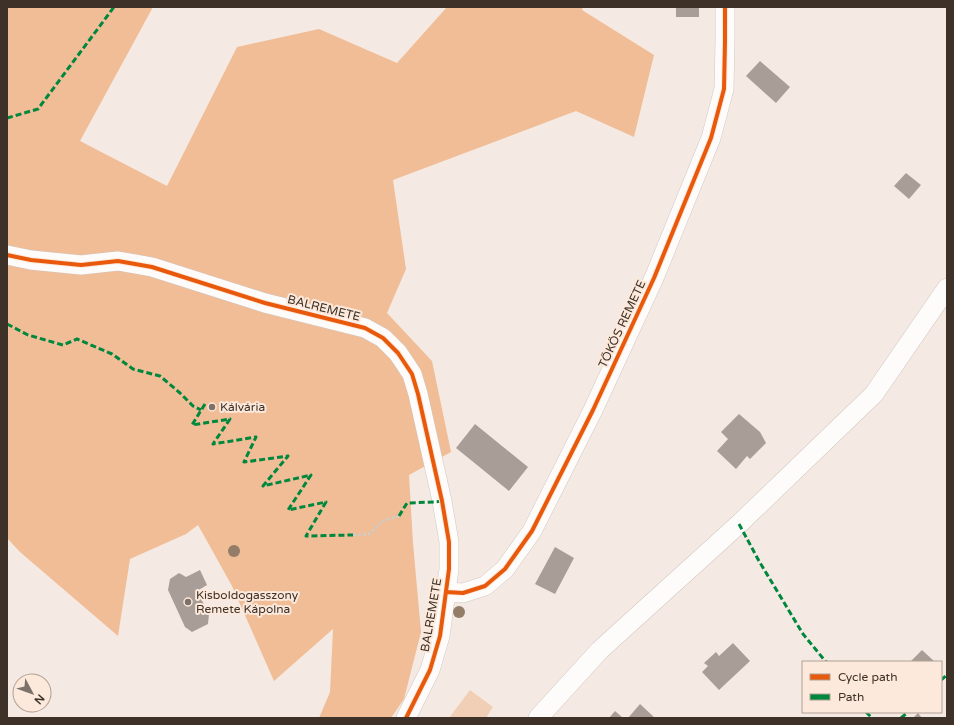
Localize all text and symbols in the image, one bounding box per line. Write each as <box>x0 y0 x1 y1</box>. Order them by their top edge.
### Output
street label: TÖKÖS REMETE <box>596 278 649 370</box>
street label: BALREMETE <box>286 292 362 324</box>
place label: Kálvária <box>220 400 265 414</box>
marker: Kálvária <box>207 402 217 412</box>
street label: BALREMETE <box>418 577 444 653</box>
place label: Kisboldogasszony Remete Kápolna <box>196 588 299 616</box>
marker: Kisboldogasszony Remete Kápolna <box>183 597 193 607</box>
legend <box>802 661 942 713</box>
text: Cycle path <box>838 670 897 684</box>
north arrow <box>12 673 52 713</box>
text: Path <box>838 690 864 704</box>
text: N <box>31 692 47 707</box>

